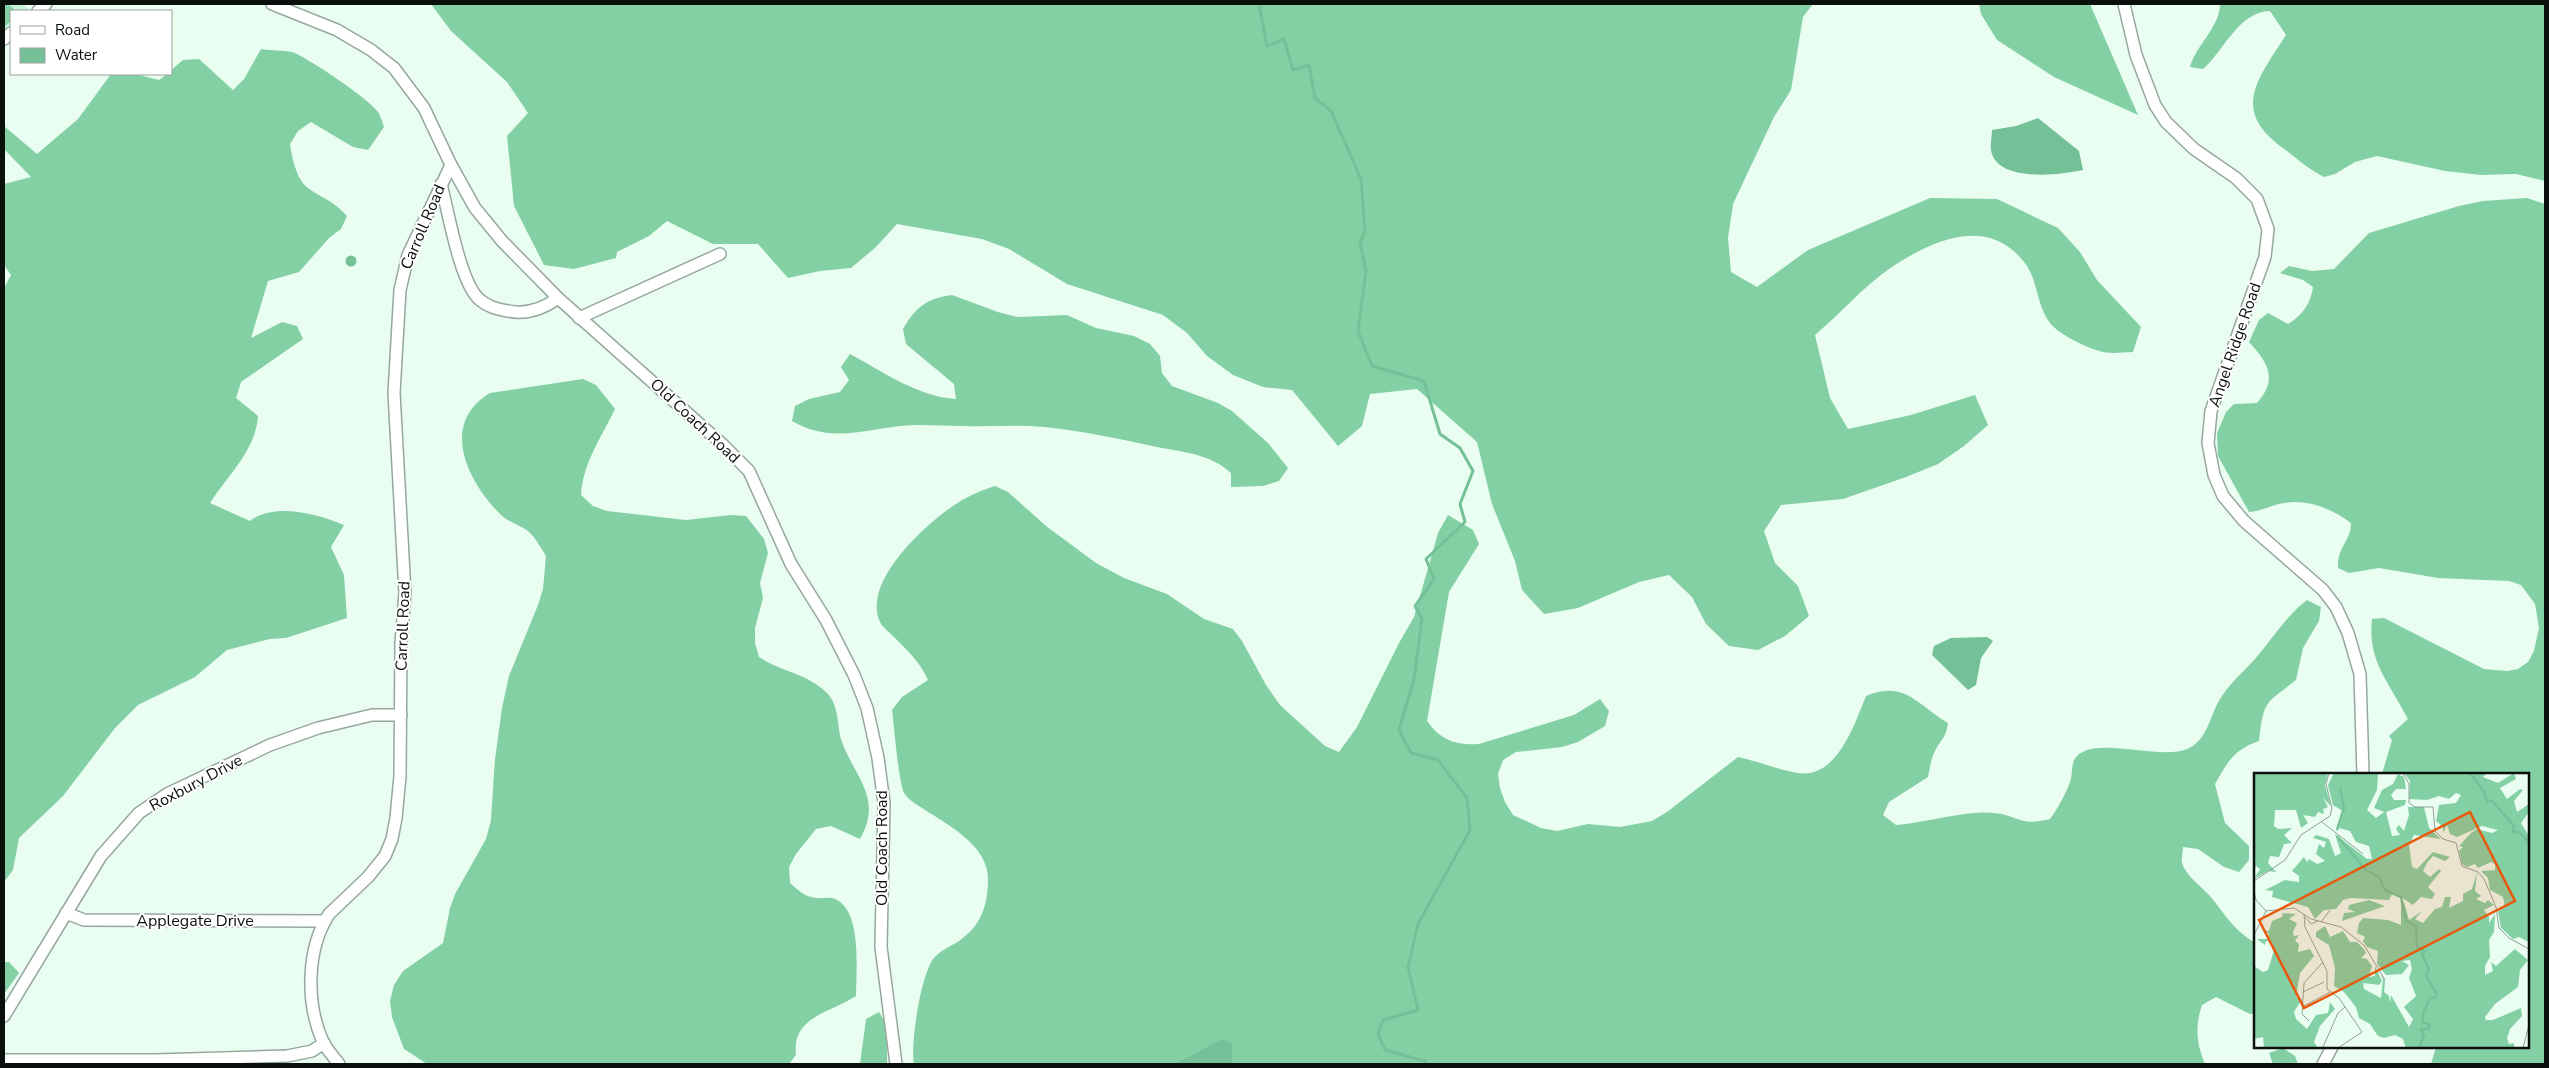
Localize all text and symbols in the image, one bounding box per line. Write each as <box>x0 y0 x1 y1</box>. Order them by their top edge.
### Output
legend <box>10 10 172 75</box>
text: Road <box>55 20 90 40</box>
text: Water <box>55 45 98 65</box>
street label: Carroll Road <box>395 181 451 273</box>
street label: Angel Ridge Road <box>2203 280 2267 410</box>
street label: Old Coach Road <box>645 373 745 469</box>
street label: Carroll Road <box>390 581 416 671</box>
street label: Roxbury Drive <box>146 749 246 817</box>
inset map <box>2254 773 2529 1048</box>
street label: Old Coach Road <box>871 790 893 906</box>
street label: Applegate Drive <box>136 910 254 932</box>

